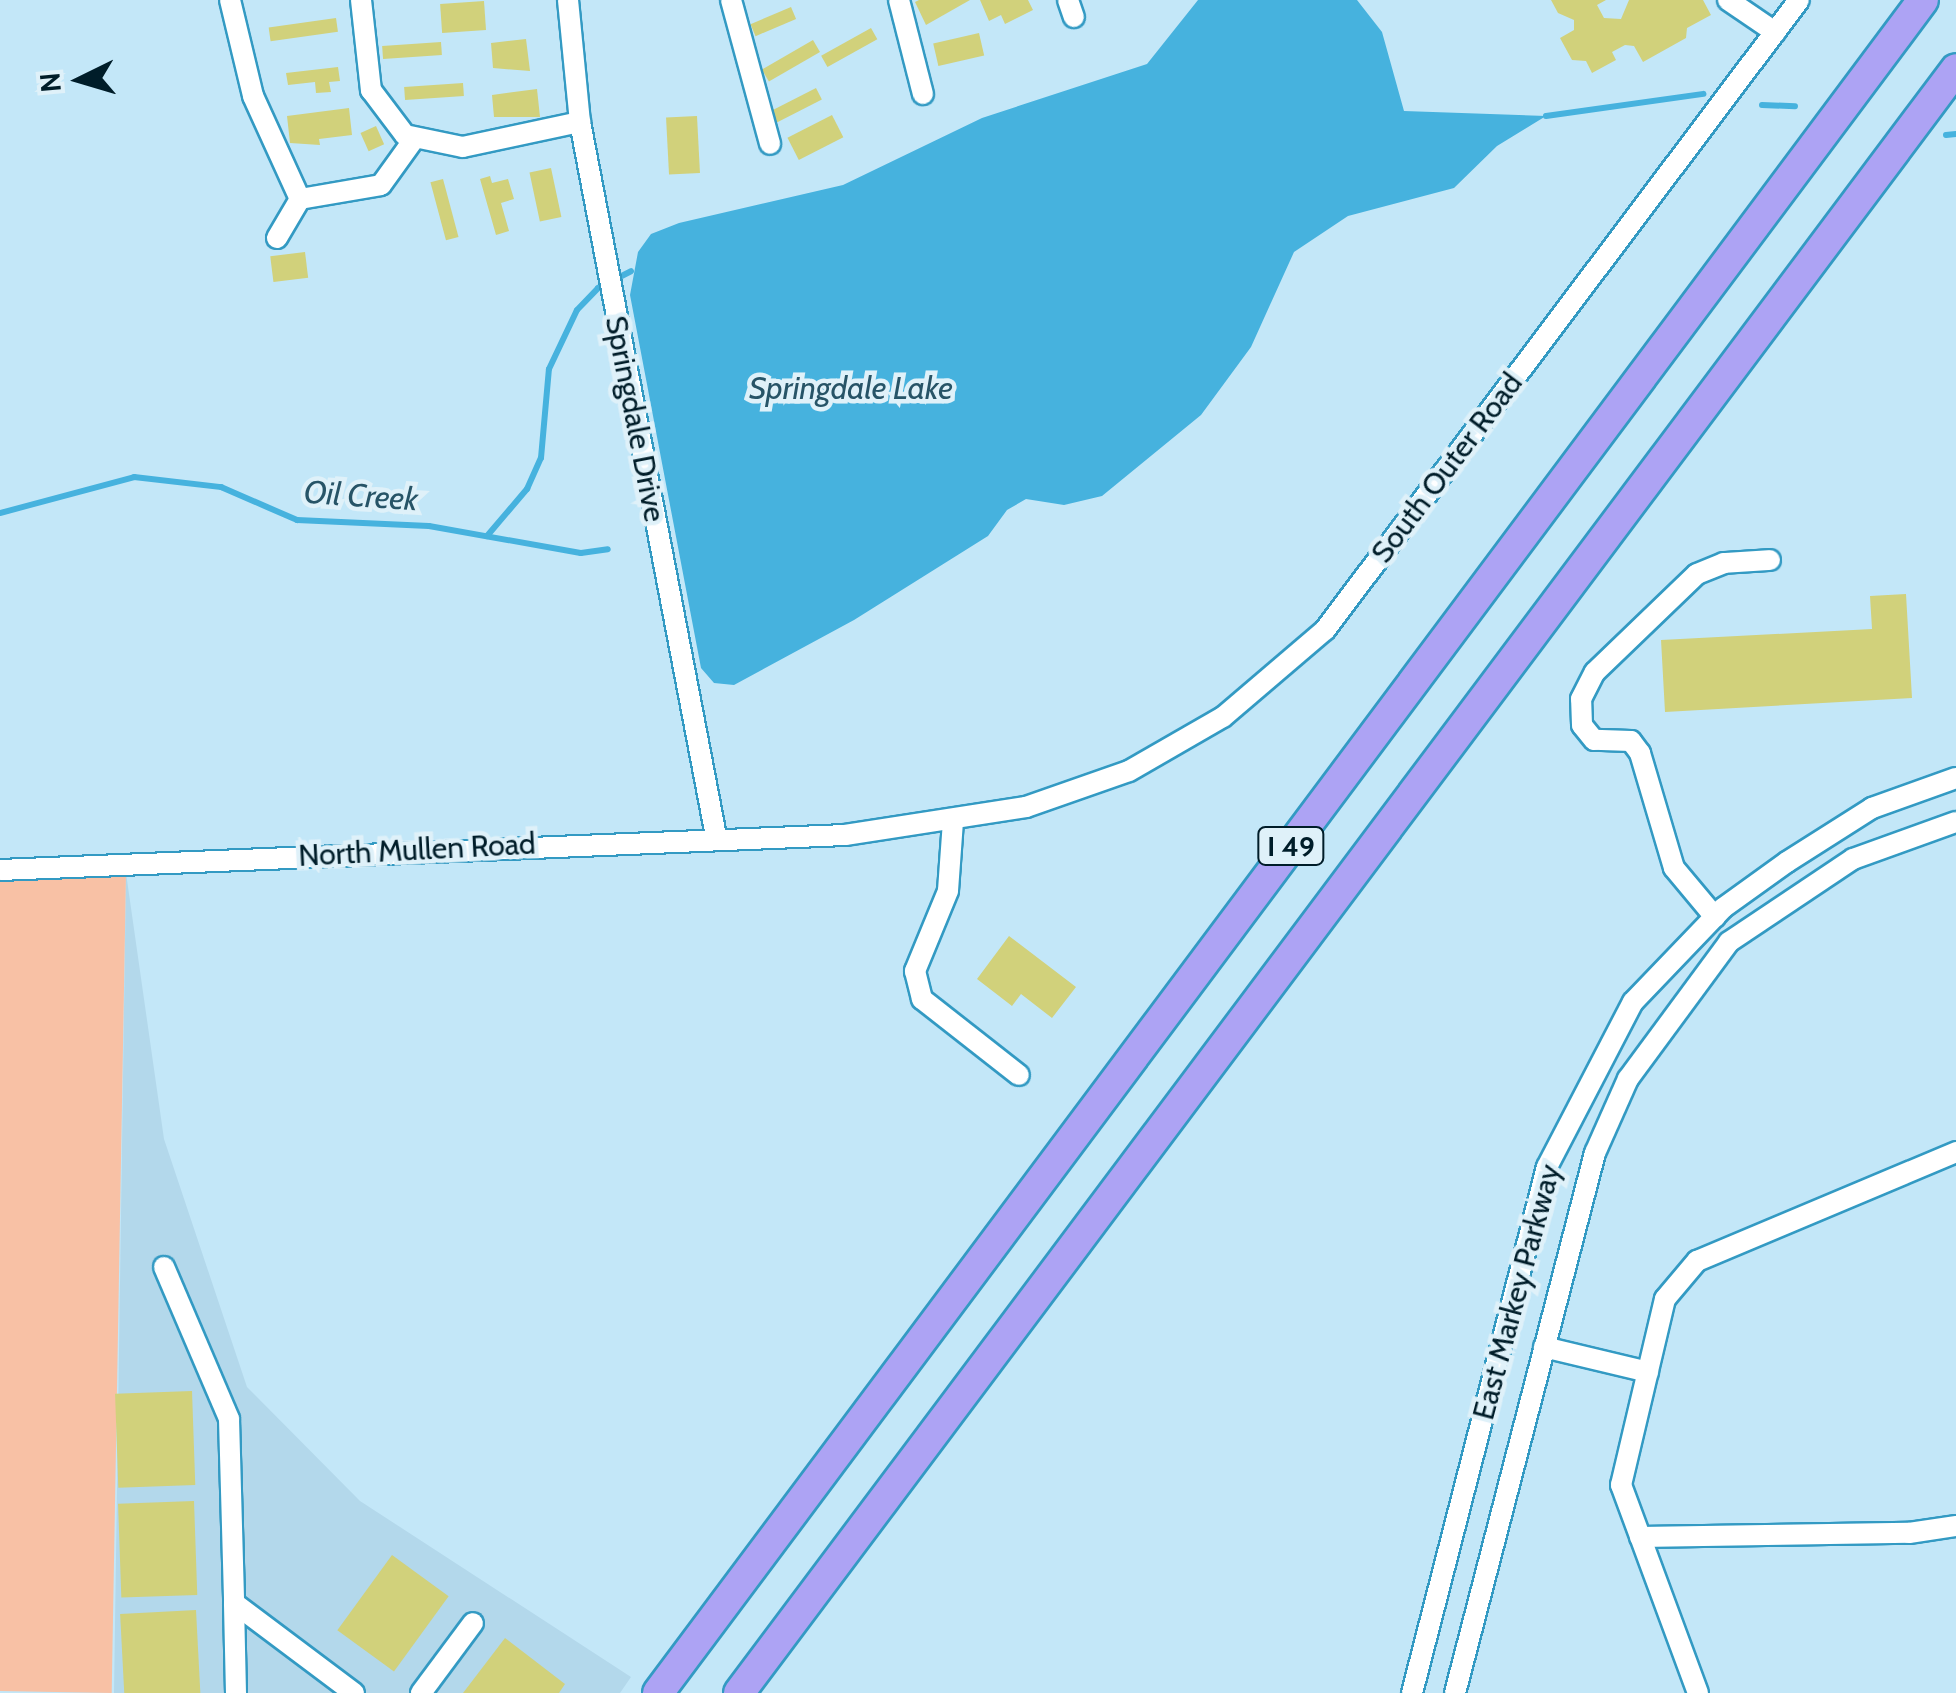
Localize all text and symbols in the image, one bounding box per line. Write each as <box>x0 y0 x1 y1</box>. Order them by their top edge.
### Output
north arrow <box>30 30 130 130</box>
text: N <box>32 71 68 94</box>
street label: Springdale Drive <box>597 313 673 525</box>
street label: South Outer Road <box>1364 366 1530 570</box>
water label: Springdale Lake <box>749 369 953 407</box>
water label: Oil Creek <box>303 473 419 519</box>
road number: I 49 <box>1256 823 1326 869</box>
street label: North Mullen Road <box>297 826 537 874</box>
street label: East Markey Parkway <box>1466 1160 1568 1424</box>

